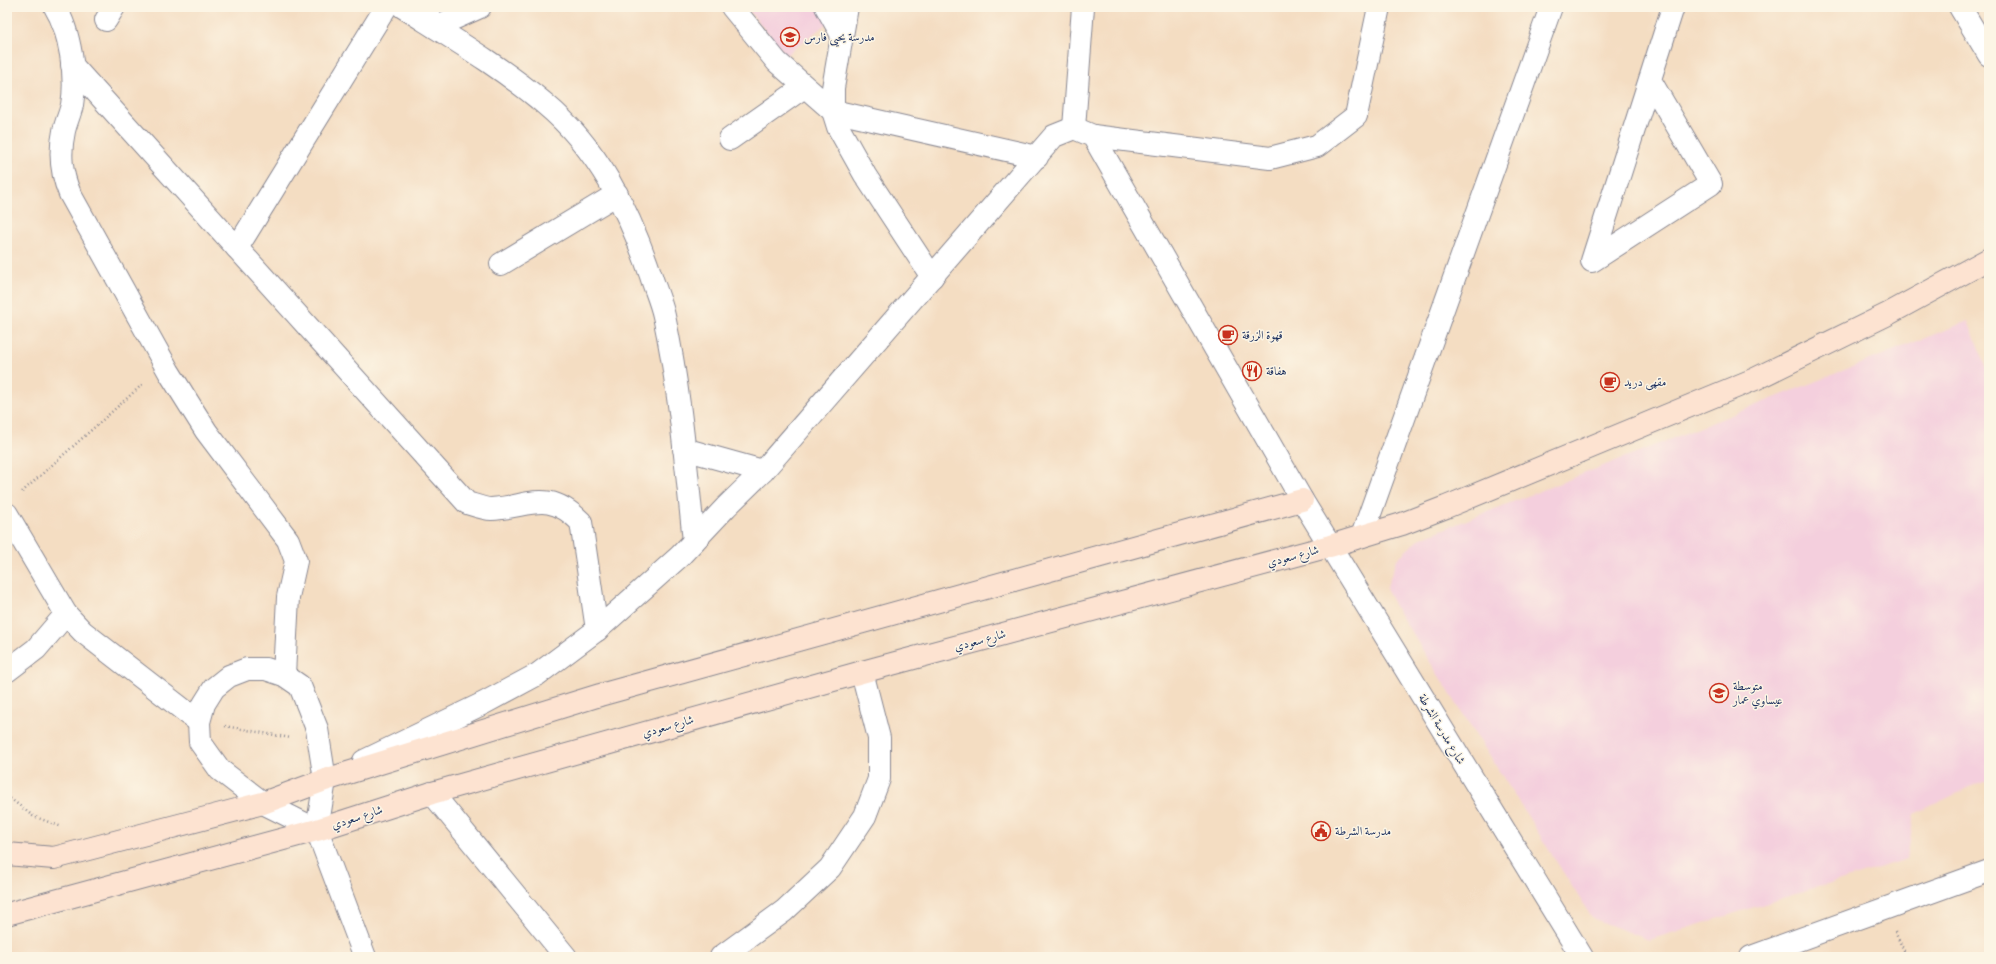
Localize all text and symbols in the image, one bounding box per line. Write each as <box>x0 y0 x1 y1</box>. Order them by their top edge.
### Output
school or university icon: مدرسة يحيى فارس <box>779 26 801 48</box>
place label: مدرسة يحيى فارس <box>804 30 875 47</box>
cafe icon: قهوة الزرقة <box>1217 324 1239 346</box>
place label: قهوة الزرقة <box>1242 328 1283 344</box>
restaurant icon: هفاقة <box>1241 360 1263 382</box>
place label: هفاقة <box>1266 364 1287 380</box>
cafe icon: مقهى دريد <box>1599 371 1621 393</box>
place label: مقهى دريد <box>1624 375 1666 391</box>
street label: شارع سعودي <box>1266 542 1322 574</box>
street label: شارع سعودي <box>953 626 1009 658</box>
place label: متوسطة عيساوي عمار <box>1732 679 1783 710</box>
school or university icon: متوسطة عيساوي عمار <box>1708 682 1730 704</box>
street label: شارع مدرسة الشرطة <box>1412 691 1469 769</box>
street label: شارع سعودي <box>641 712 697 744</box>
street label: شارع سعودي <box>330 802 386 836</box>
public building icon: مدرسة الشرطة <box>1310 820 1332 842</box>
place label: مدرسة الشرطة <box>1335 824 1391 840</box>

